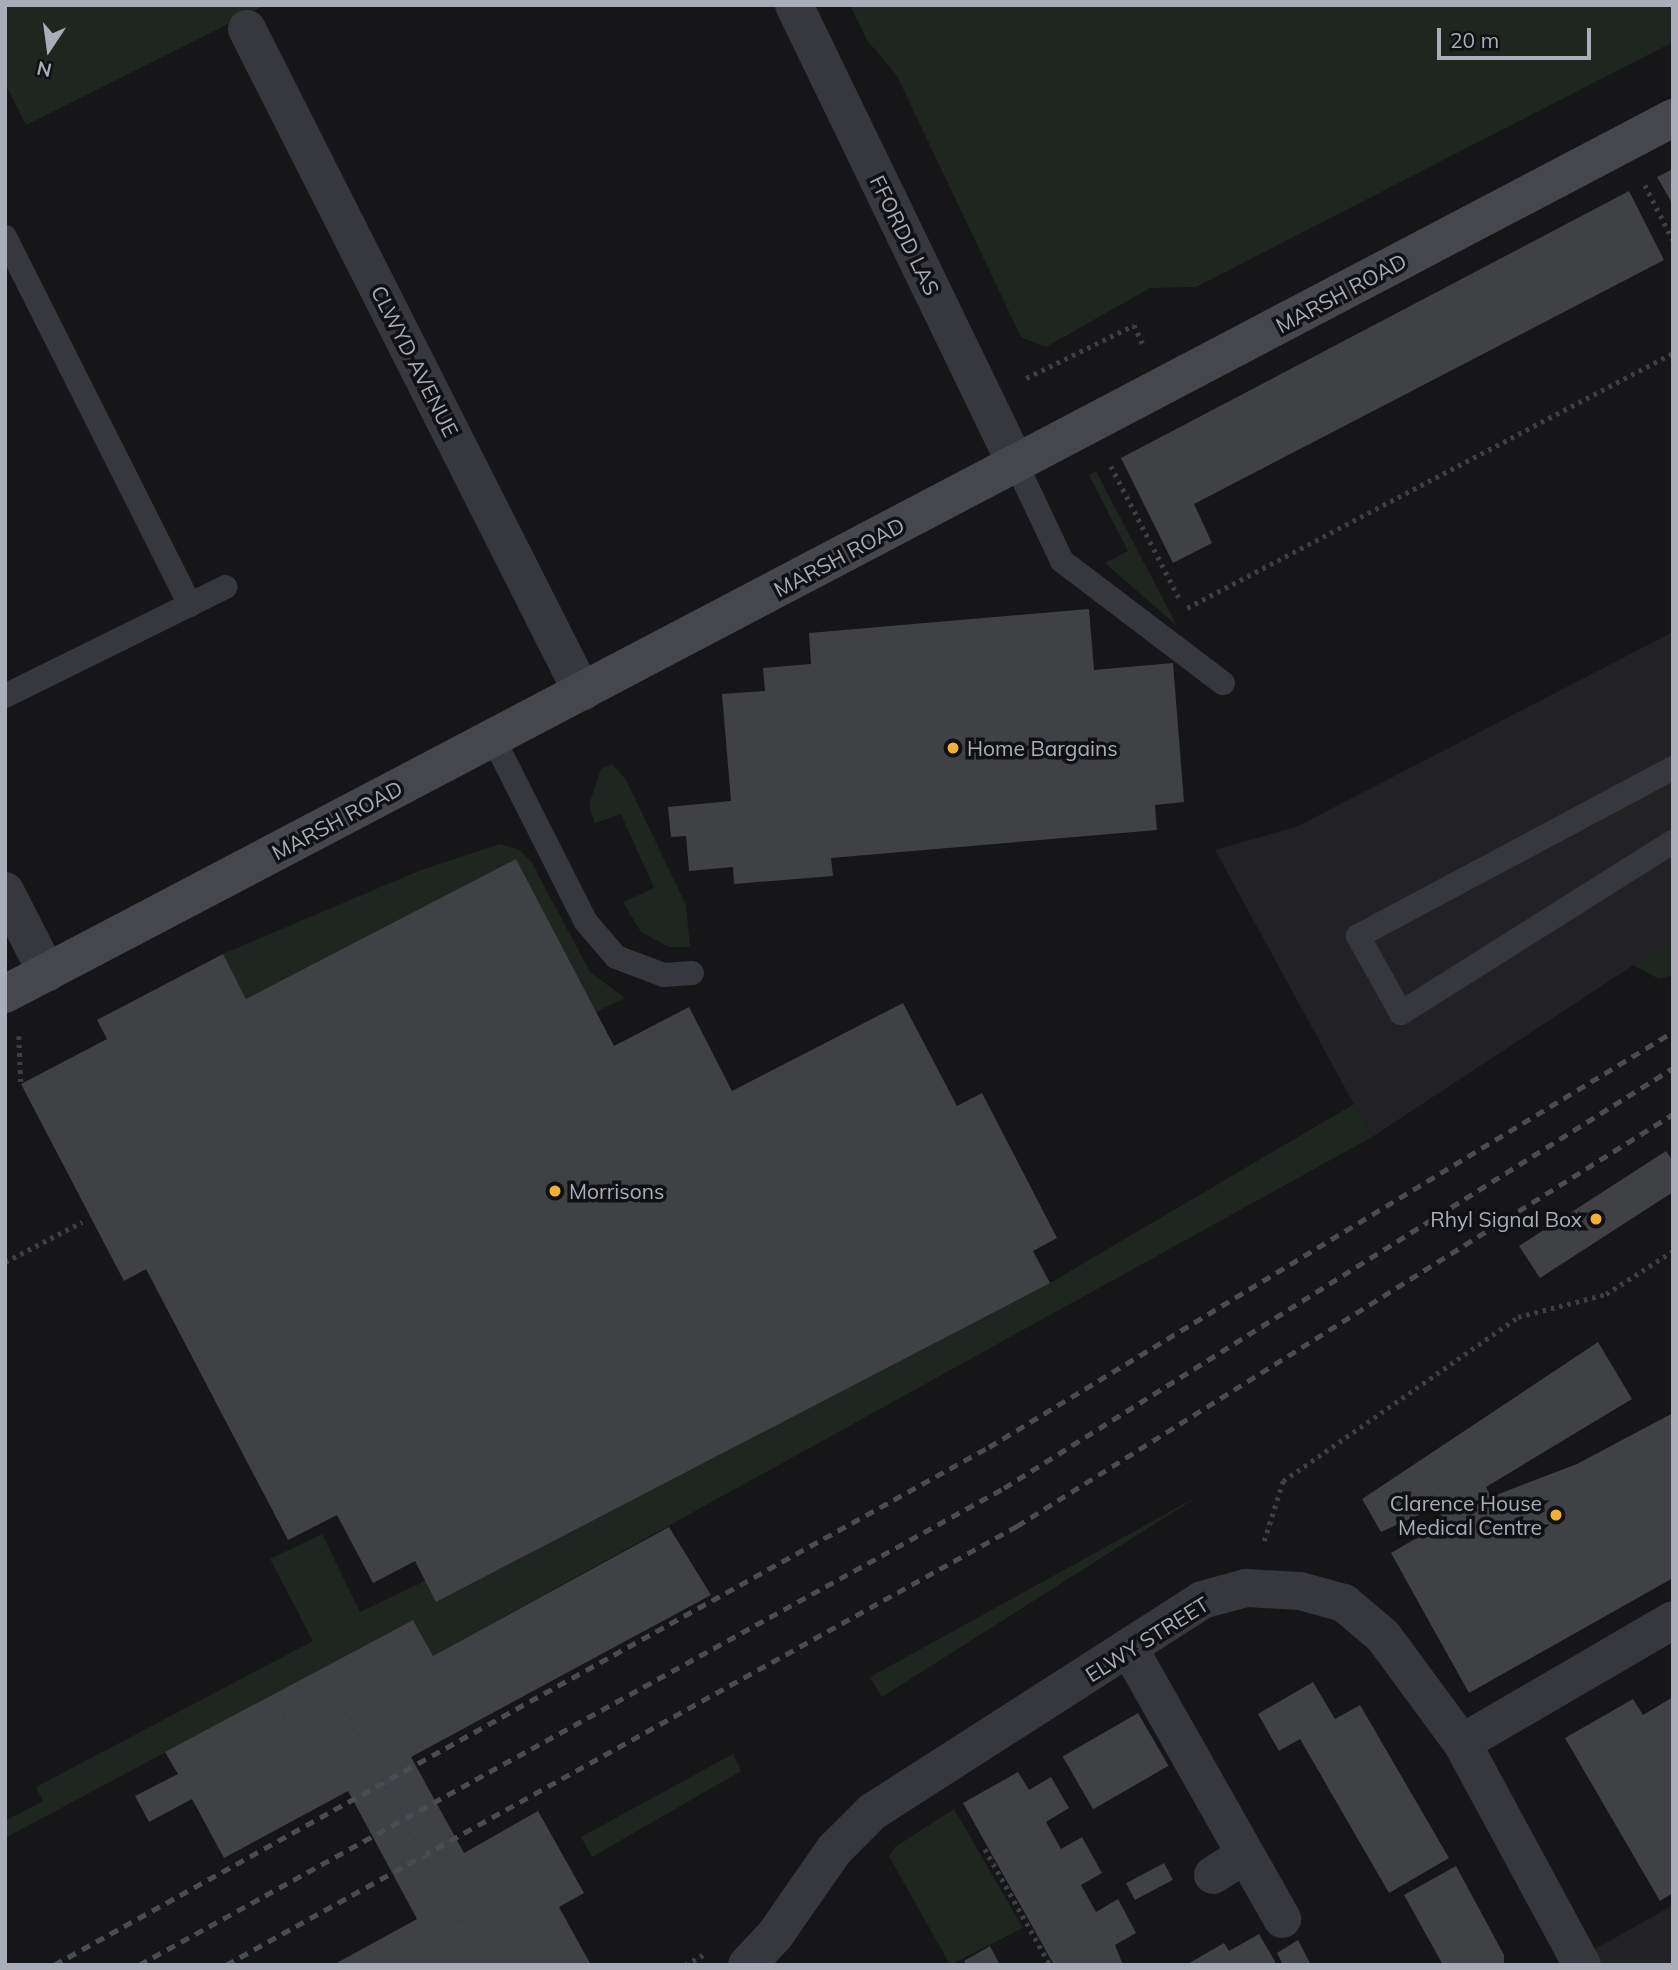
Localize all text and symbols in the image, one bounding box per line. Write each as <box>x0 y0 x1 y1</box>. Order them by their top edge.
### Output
north arrow <box>14 14 84 84</box>
scale bar <box>1440 14 1594 58</box>
text: 20 m <box>1450 27 1499 53</box>
text: N <box>35 56 54 83</box>
street label: FFORDD LAS <box>865 171 945 299</box>
street label: MARSH ROAD <box>1271 248 1411 338</box>
street label: CLWYD AVENUE <box>366 281 464 441</box>
street label: MARSH ROAD <box>769 512 909 602</box>
place label: Home Bargains <box>967 735 1118 761</box>
marker: Home Bargains <box>945 740 961 756</box>
street label: MARSH ROAD <box>267 775 407 865</box>
place label: Morrisons <box>569 1178 664 1204</box>
marker: Morrisons <box>547 1183 563 1199</box>
place label: Rhyl Signal Box <box>1430 1206 1582 1232</box>
marker: Rhyl Signal Box <box>1588 1211 1604 1227</box>
place label: Clarence House Medical Centre <box>1390 1490 1542 1540</box>
marker: Clarence House Medical Centre <box>1548 1507 1564 1523</box>
street label: ELWY STREET <box>1081 1591 1213 1687</box>

